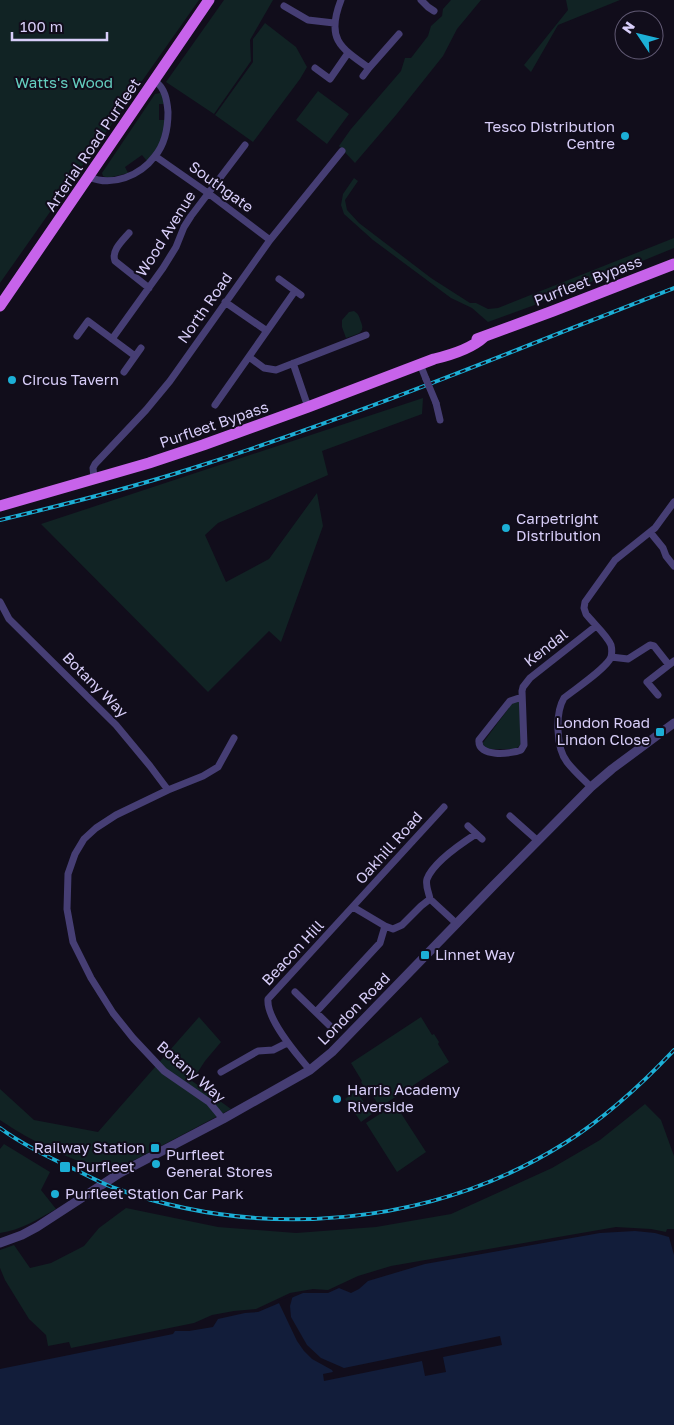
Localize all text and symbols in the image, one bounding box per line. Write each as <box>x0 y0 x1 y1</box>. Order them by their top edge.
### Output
scale bar <box>12 10 108 42</box>
north arrow <box>614 10 664 60</box>
text: 100 m <box>20 17 63 35</box>
text: N <box>618 18 638 36</box>
park label: Watts's Wood <box>15 73 113 91</box>
street label: Arterial Road Purfleet <box>41 74 143 215</box>
place label: Tesco Distribution Centre <box>485 117 615 152</box>
marker: Tesco Distribution Centre <box>619 130 631 142</box>
street label: Southgate <box>186 157 258 216</box>
street label: Wood Avenue <box>132 187 199 280</box>
street label: Purfleet Bypass <box>531 251 644 309</box>
street label: North Road <box>173 269 235 346</box>
place label: Circus Tavern <box>22 370 119 388</box>
marker: Circus Tavern <box>6 374 18 386</box>
street label: Purfleet Bypass <box>157 397 271 451</box>
place label: Carpetright Distribution <box>516 509 601 544</box>
marker: Carpetright Distribution <box>500 522 512 534</box>
street label: Kendal <box>520 624 571 670</box>
street label: Botany Way <box>59 648 133 721</box>
place label: London Road Lindon Close <box>555 713 650 748</box>
marker: London Road Lindon Close <box>654 726 666 738</box>
street label: Oakhill Road <box>351 807 426 887</box>
street label: Beacon Hill <box>258 916 327 989</box>
place label: Linnet Way <box>435 945 515 963</box>
marker: Linnet Way <box>419 949 431 961</box>
street label: London Road <box>313 968 393 1048</box>
street label: Botany Way <box>154 1037 230 1106</box>
place label: Harris Academy Riverside <box>347 1080 461 1115</box>
marker: Harris Academy Riverside <box>331 1093 343 1105</box>
place label: Railway Station <box>34 1138 145 1156</box>
marker: Railway Station <box>149 1142 161 1154</box>
place label: Purfleet General Stores <box>166 1145 273 1180</box>
place label: Purfleet <box>76 1157 135 1175</box>
marker: Purfleet General Stores <box>150 1158 162 1170</box>
marker: Purfleet <box>58 1160 72 1174</box>
place label: Purfleet Station Car Park <box>65 1184 244 1202</box>
marker: Purfleet Station Car Park <box>49 1188 61 1200</box>

